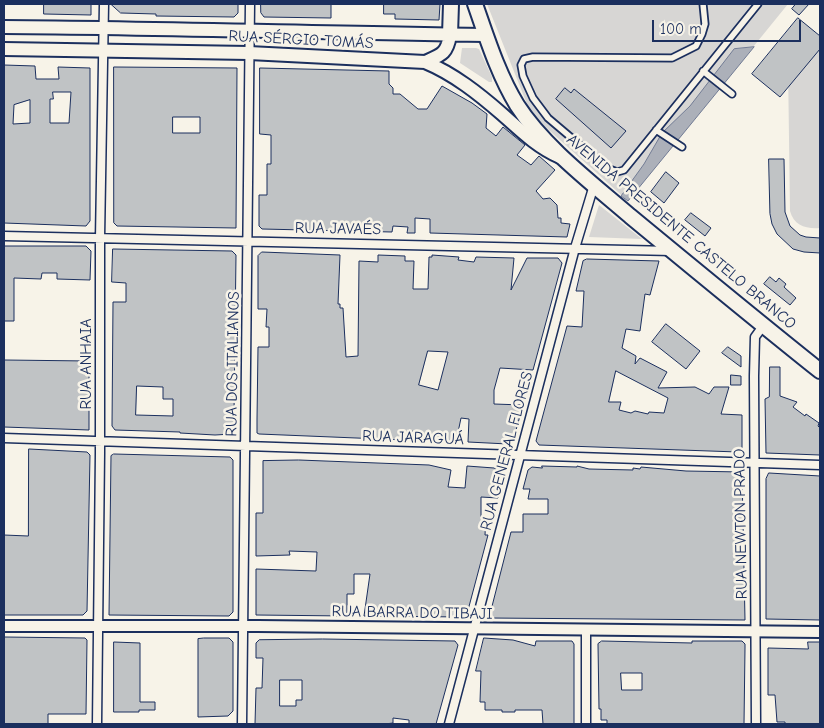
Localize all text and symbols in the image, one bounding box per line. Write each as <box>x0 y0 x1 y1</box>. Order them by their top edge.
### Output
scale bar <box>654 10 803 42</box>
text: 100 m <box>660 20 702 38</box>
street label: RUA SÉRGIO TOMÁS <box>228 27 374 53</box>
street label: AVENIDA PRESIDENTE CASTELO BRANCO <box>562 130 800 334</box>
street label: RUA JAVAÉS <box>295 219 381 239</box>
street label: RUA DOS ITALIANOS <box>222 291 244 437</box>
street label: RUA ANHAIA <box>76 318 96 410</box>
street label: RUA GENERAL FLORES <box>477 370 537 532</box>
street label: RUA JARAGUÁ <box>362 427 464 449</box>
street label: RUA NEWTON PRADO <box>730 448 752 600</box>
street label: RUA BARRA DO TIBAJI <box>331 602 493 624</box>

